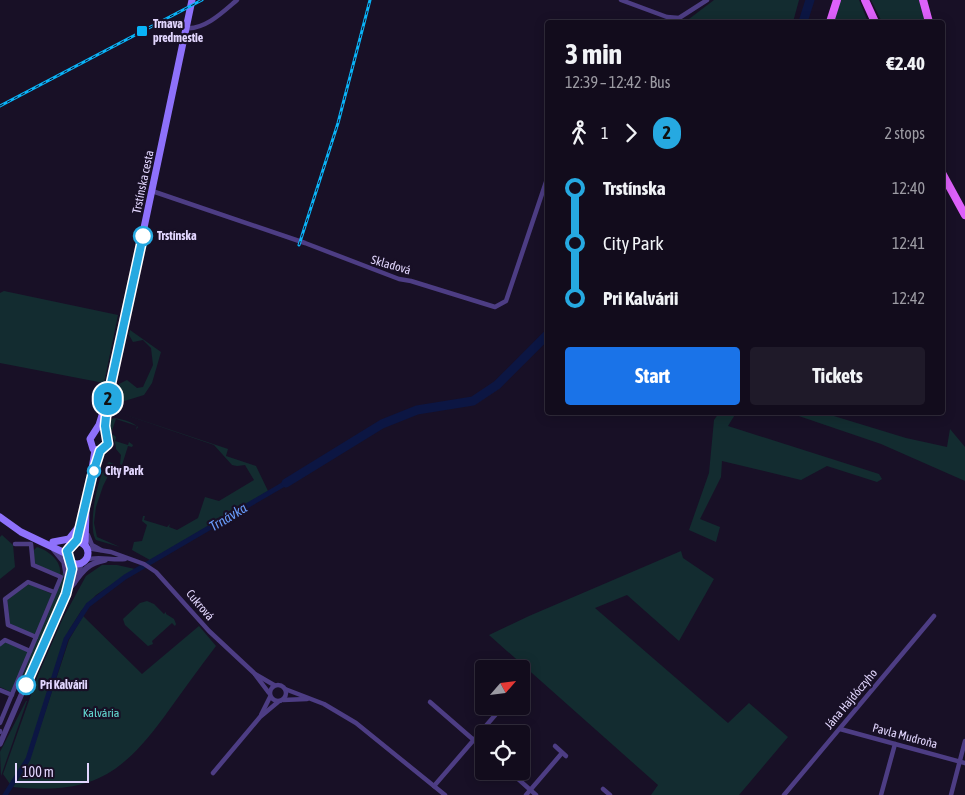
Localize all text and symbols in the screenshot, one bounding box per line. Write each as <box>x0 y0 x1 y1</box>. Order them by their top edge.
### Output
place label: Trnava predmestie <box>153 17 204 45</box>
marker: Trnava predmestie <box>135 24 149 38</box>
text: 3 min <box>565 38 622 70</box>
text: €2.40 <box>886 52 925 74</box>
text: 12:39 – 12:42 · Bus <box>565 73 670 91</box>
icon: walk <box>565 119 593 147</box>
icon: forward <box>617 119 645 147</box>
text: 2 <box>663 122 671 143</box>
text: 1 <box>601 124 609 142</box>
text: 2 stops <box>884 124 925 142</box>
street label: Trstínska cesta <box>129 149 157 215</box>
text: Trstínska <box>603 177 665 199</box>
text: 12:40 <box>892 179 925 197</box>
marker: Trstínska <box>133 226 153 246</box>
place label: Trstínska <box>157 229 197 243</box>
text: City Park <box>603 232 664 254</box>
text: 12:41 <box>892 234 925 252</box>
street label: Skladová <box>370 253 412 277</box>
text: Pri Kalvárii <box>603 287 678 309</box>
text: 12:42 <box>892 289 925 307</box>
button: Start <box>565 347 740 405</box>
button: Tickets <box>750 347 925 405</box>
line badge: 2 <box>92 383 124 415</box>
text: 2 <box>104 388 112 409</box>
marker: City Park <box>87 464 101 478</box>
place label: City Park <box>105 464 144 478</box>
water label: Trnávka <box>206 499 250 534</box>
street label: Cukrová <box>183 587 217 623</box>
north arrow <box>475 660 530 715</box>
map controls <box>475 660 530 780</box>
street label: Jána Hajdóczyho <box>822 666 880 732</box>
marker: Pri Kalvárii <box>16 675 36 695</box>
place label: Pri Kalvárii <box>40 678 88 692</box>
park label: Kalvária <box>83 706 119 720</box>
street label: Pavla Mudroňa <box>871 721 939 751</box>
button: locate <box>475 725 530 780</box>
scale bar <box>15 760 89 783</box>
text: 100 m <box>22 764 54 780</box>

